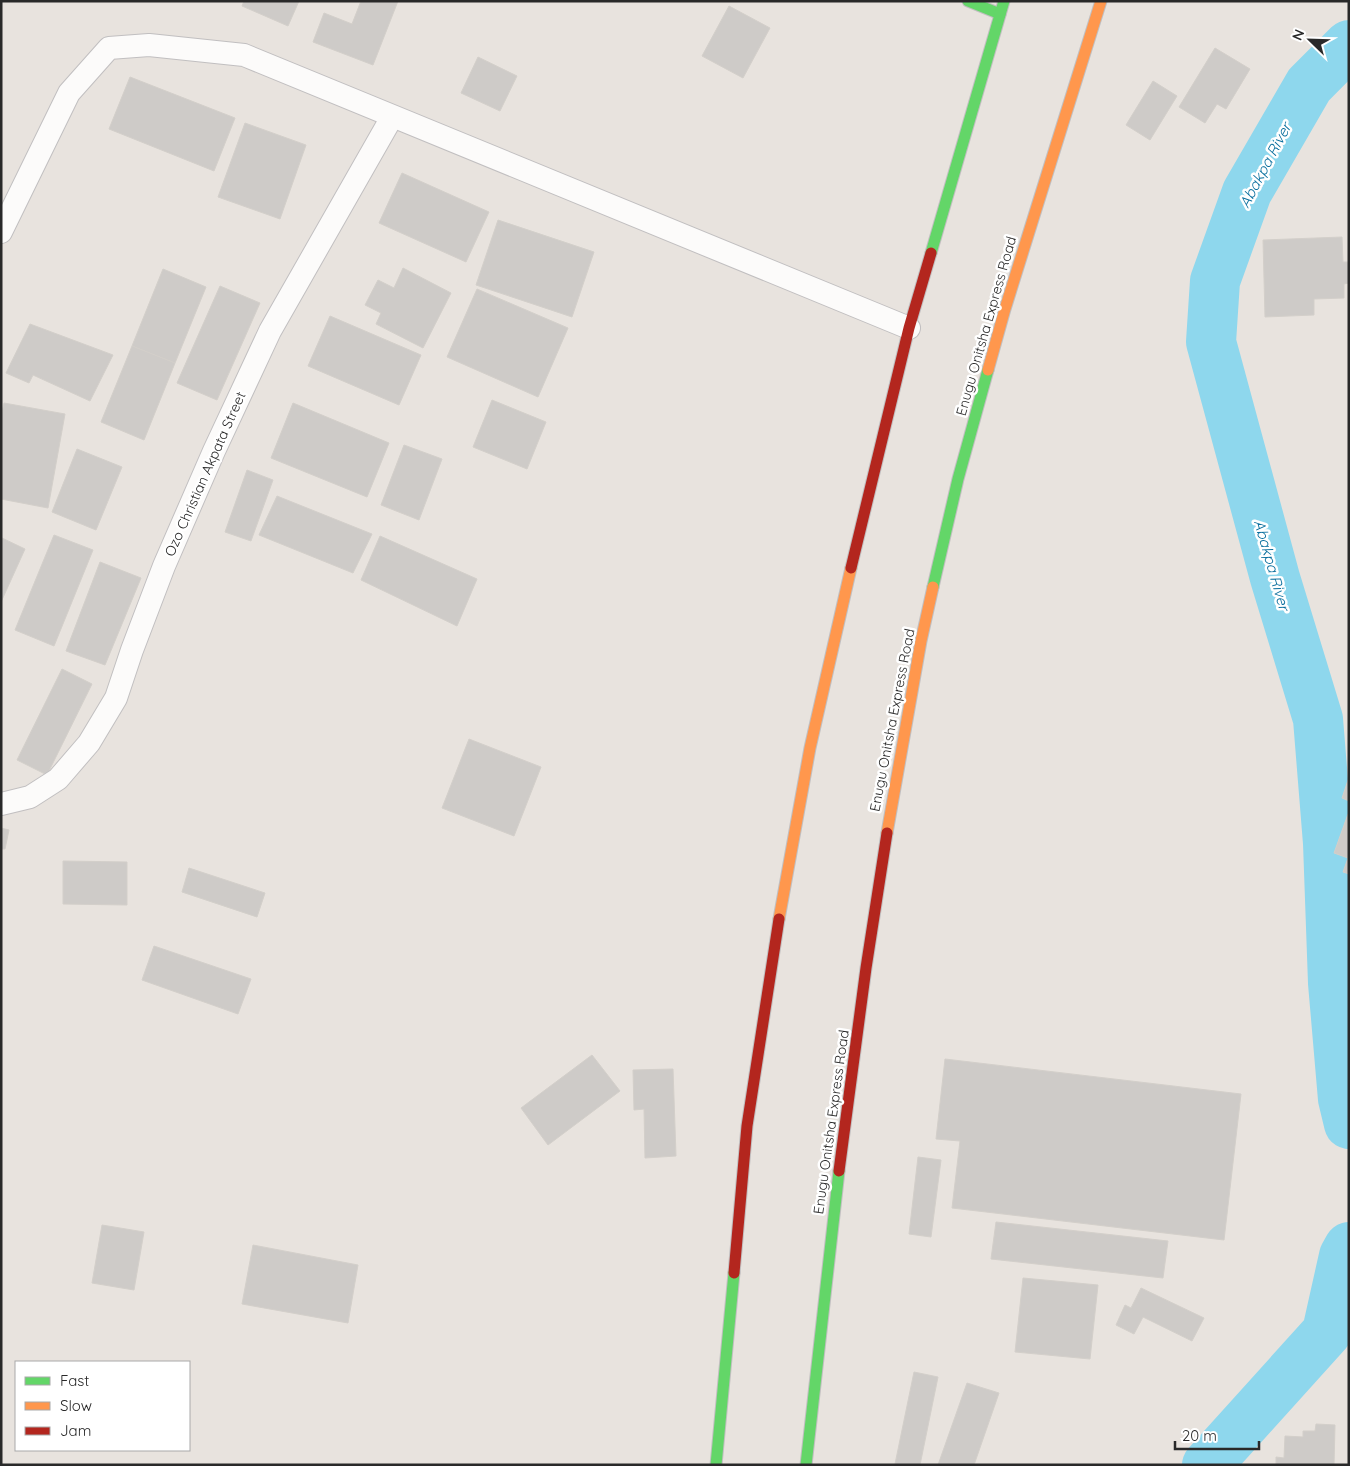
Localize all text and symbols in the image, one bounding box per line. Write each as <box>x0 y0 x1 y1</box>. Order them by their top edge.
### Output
north arrow <box>1285 15 1335 65</box>
text: N <box>1288 27 1308 43</box>
water label: Abakpa River <box>1235 117 1296 211</box>
street label: Enugu Onitsha Express Road <box>952 234 1020 418</box>
street label: Ozo Christian Akpata Street <box>160 389 250 559</box>
water label: Abakpa River <box>1250 517 1295 615</box>
street label: Enugu Onitsha Express Road <box>865 627 919 813</box>
street label: Enugu Onitsha Express Road <box>809 1029 853 1215</box>
legend <box>15 1361 190 1451</box>
text: Fast <box>60 1371 89 1390</box>
text: Slow <box>60 1396 92 1415</box>
scale bar <box>1175 1418 1259 1450</box>
text: Jam <box>60 1421 91 1440</box>
text: 20 m <box>1182 1426 1217 1445</box>

